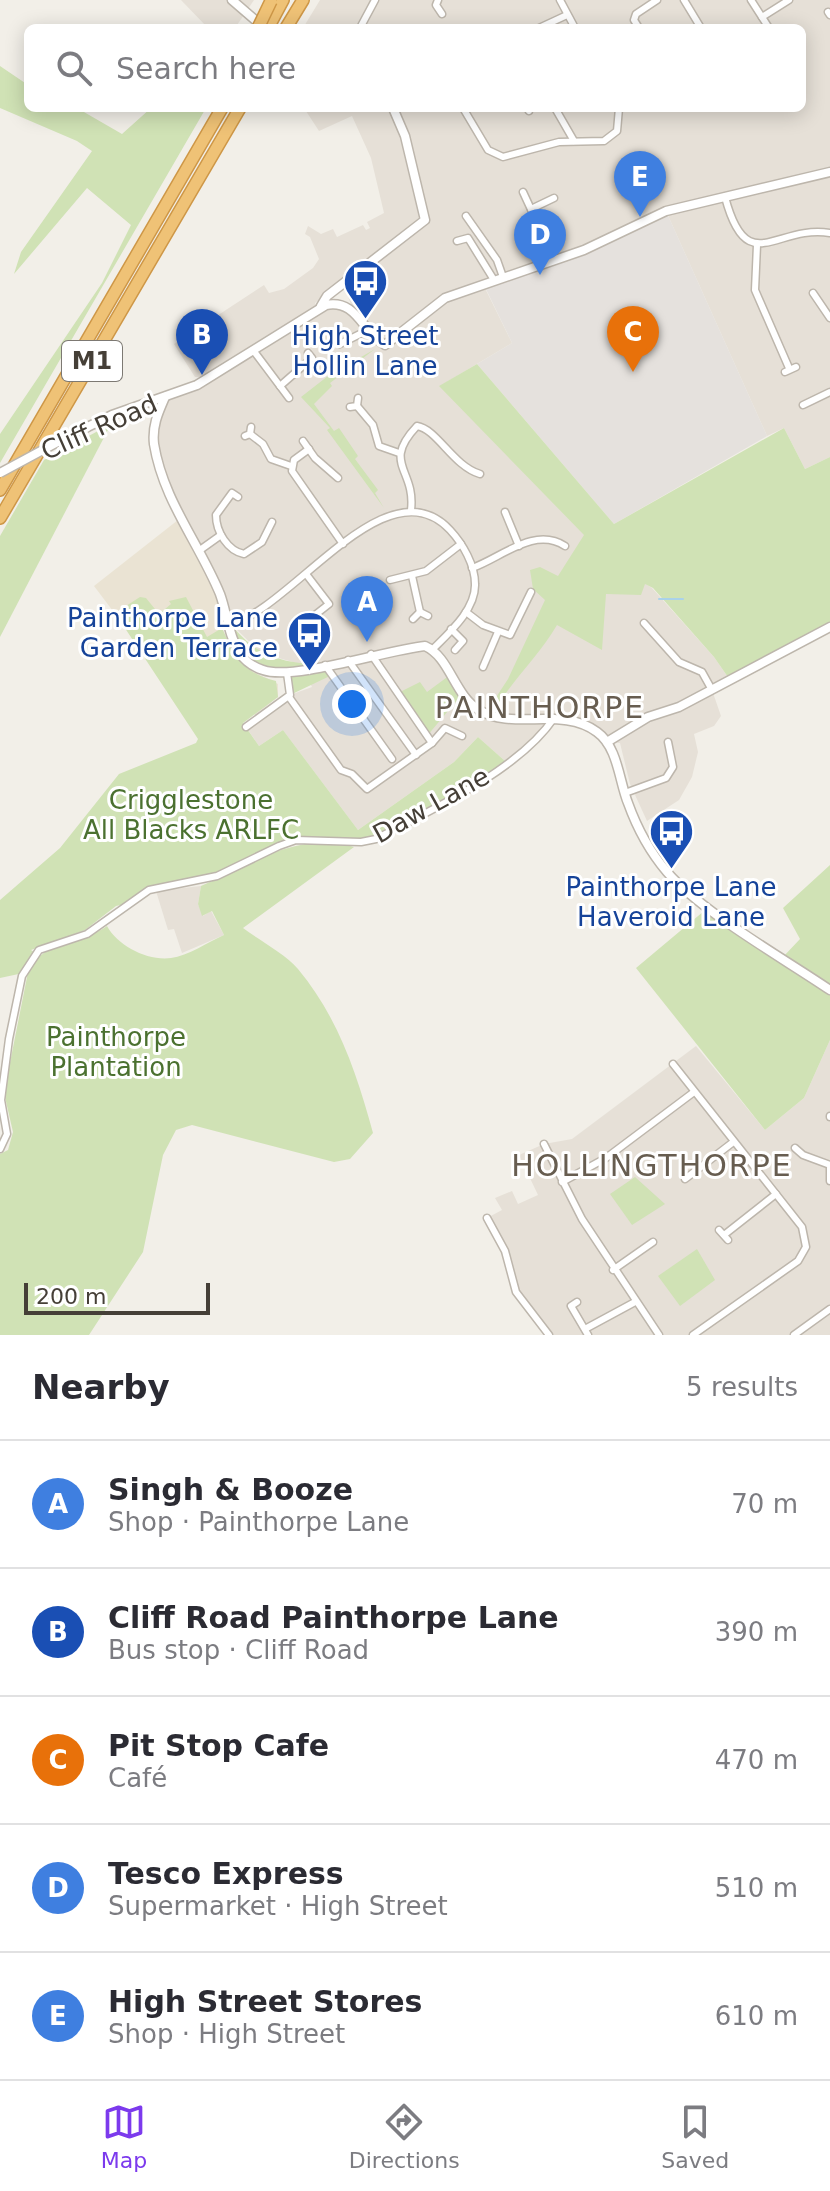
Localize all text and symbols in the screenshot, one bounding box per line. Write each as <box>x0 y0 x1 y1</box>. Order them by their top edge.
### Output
search box <box>24 24 806 112</box>
icon: search <box>52 46 96 90</box>
text: Search here <box>116 51 296 86</box>
pin: E <box>614 151 666 217</box>
pin: D <box>514 209 566 275</box>
bus stop icon: High Street Hollin Lane <box>341 257 389 320</box>
pin: C <box>607 306 659 372</box>
pin: B <box>176 309 228 375</box>
place label: High Street Hollin Lane <box>291 321 439 381</box>
road number: M1 <box>62 341 122 381</box>
street label: Cliff Road <box>36 388 162 466</box>
pin: A <box>341 576 393 642</box>
place label: Painthorpe Lane Garden Terrace <box>67 603 278 663</box>
bus stop icon: Painthorpe Lane Garden Terrace <box>285 609 333 672</box>
your location <box>332 684 372 724</box>
district label: PAINTHORPE <box>435 690 645 725</box>
street label: Daw Lane <box>368 761 494 849</box>
park label: Crigglestone All Blacks ARLFC <box>83 785 299 845</box>
bus stop icon: Painthorpe Lane Haveroid Lane <box>647 808 695 871</box>
place label: Painthorpe Lane Haveroid Lane <box>565 872 777 932</box>
park label: Painthorpe Plantation <box>46 1022 186 1082</box>
district label: HOLLINGTHORPE <box>511 1148 793 1183</box>
scale bar <box>24 1279 210 1315</box>
text: 200 m <box>36 1284 106 1309</box>
text: Nearby <box>32 1367 170 1407</box>
text: 5 results <box>686 1372 798 1402</box>
text: Singh & Booze <box>108 1472 353 1507</box>
text: A <box>48 1489 68 1519</box>
text: 70 m <box>731 1489 798 1519</box>
text: Shop · Painthorpe Lane <box>108 1507 409 1537</box>
text: Cliff Road Painthorpe Lane <box>108 1600 559 1635</box>
text: B <box>48 1617 68 1647</box>
text: 390 m <box>715 1617 798 1647</box>
text: Bus stop · Cliff Road <box>108 1635 369 1665</box>
text: Pit Stop Cafe <box>108 1728 329 1763</box>
text: C <box>48 1745 68 1775</box>
text: 470 m <box>715 1745 798 1775</box>
text: Café <box>108 1763 167 1793</box>
text: Tesco Express <box>108 1856 344 1891</box>
text: D <box>47 1873 69 1903</box>
text: 510 m <box>715 1873 798 1903</box>
text: Supermarket · High Street <box>108 1891 448 1921</box>
text: High Street Stores <box>108 1984 422 2019</box>
text: E <box>49 2001 67 2031</box>
text: 610 m <box>715 2001 798 2031</box>
text: Shop · High Street <box>108 2019 345 2049</box>
tab: Map <box>101 2100 147 2173</box>
tab: Directions <box>349 2100 460 2173</box>
tab: Saved <box>661 2100 729 2173</box>

